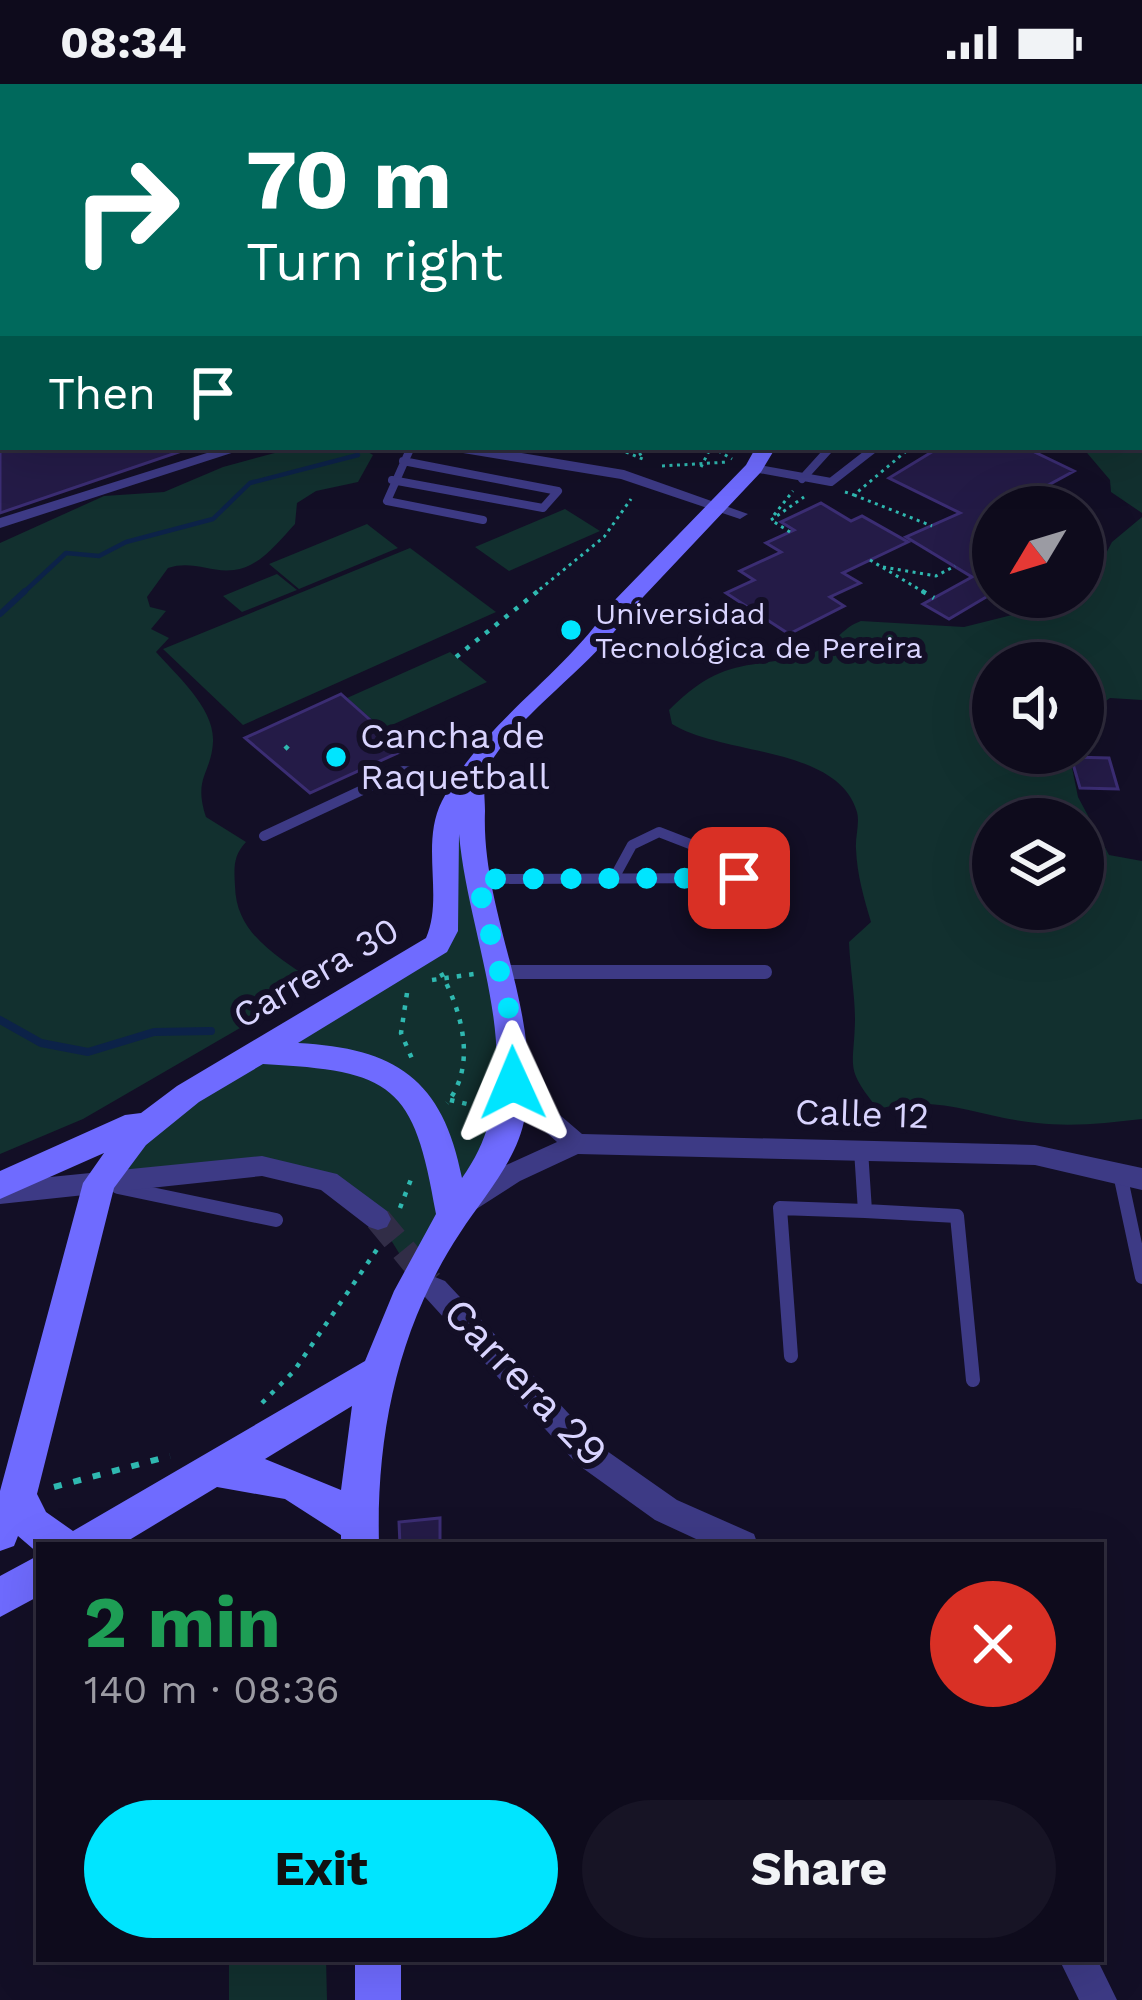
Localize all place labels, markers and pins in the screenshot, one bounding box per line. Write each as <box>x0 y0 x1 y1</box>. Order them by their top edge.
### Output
place label: Universidad Tecnológica de Pereira <box>595 596 922 665</box>
marker: Universidad Tecnológica de Pereira <box>558 617 584 643</box>
place label: Cancha de Raquetball <box>360 715 549 798</box>
marker: Cancha de Raquetball <box>323 744 349 770</box>
pin <box>688 827 790 929</box>

